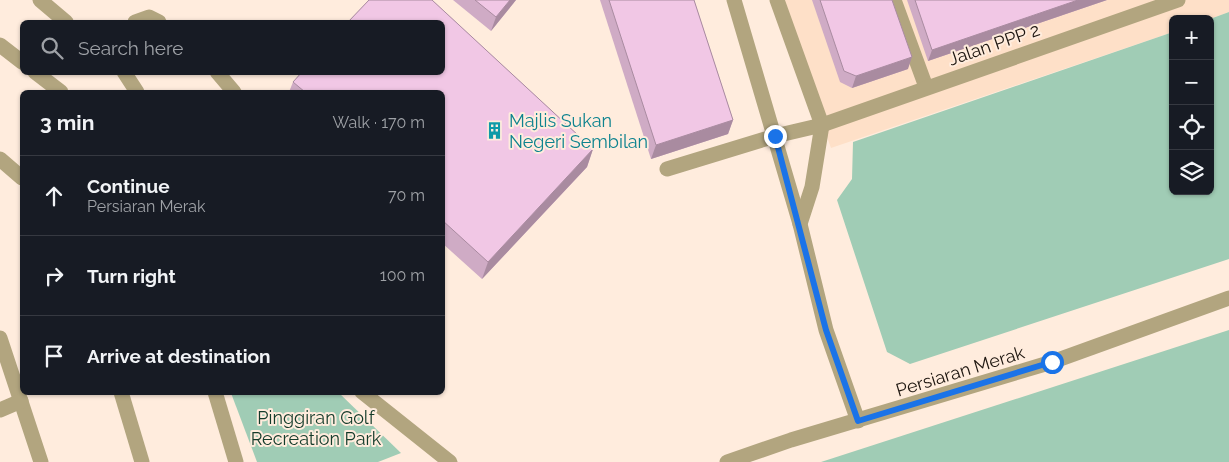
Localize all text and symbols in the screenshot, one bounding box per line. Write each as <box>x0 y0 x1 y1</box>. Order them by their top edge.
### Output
map controls <box>1169 15 1214 195</box>
button: + <box>1169 15 1214 60</box>
street label: Jalan PPP 2 <box>946 19 1042 69</box>
search box <box>20 20 445 75</box>
icon: search <box>38 34 66 62</box>
text: Search here <box>78 37 184 59</box>
button: − <box>1169 60 1214 105</box>
button: locate <box>1169 105 1214 150</box>
text: 3 min <box>40 110 94 135</box>
place label: Majlis Sukan Negeri Sembilan <box>509 110 648 152</box>
text: Walk · 170 m <box>333 113 425 132</box>
building icon: Majlis Sukan Negeri Sembilan <box>485 120 505 140</box>
route end <box>764 125 787 148</box>
button: layers <box>1169 150 1214 195</box>
text: Continue <box>87 175 170 197</box>
icon: ahead <box>40 182 68 210</box>
text: 70 m <box>388 186 425 205</box>
text: Persiaran Merak <box>87 197 206 216</box>
icon: right <box>40 262 68 290</box>
text: Turn right <box>87 265 176 287</box>
text: 100 m <box>380 266 425 285</box>
street label: Persiaran Merak <box>893 341 1027 401</box>
icon: arrive <box>40 342 68 370</box>
text: Arrive at destination <box>87 345 271 367</box>
route start <box>1041 351 1064 374</box>
park label: Pinggiran Golf Recreation Park <box>251 407 382 449</box>

